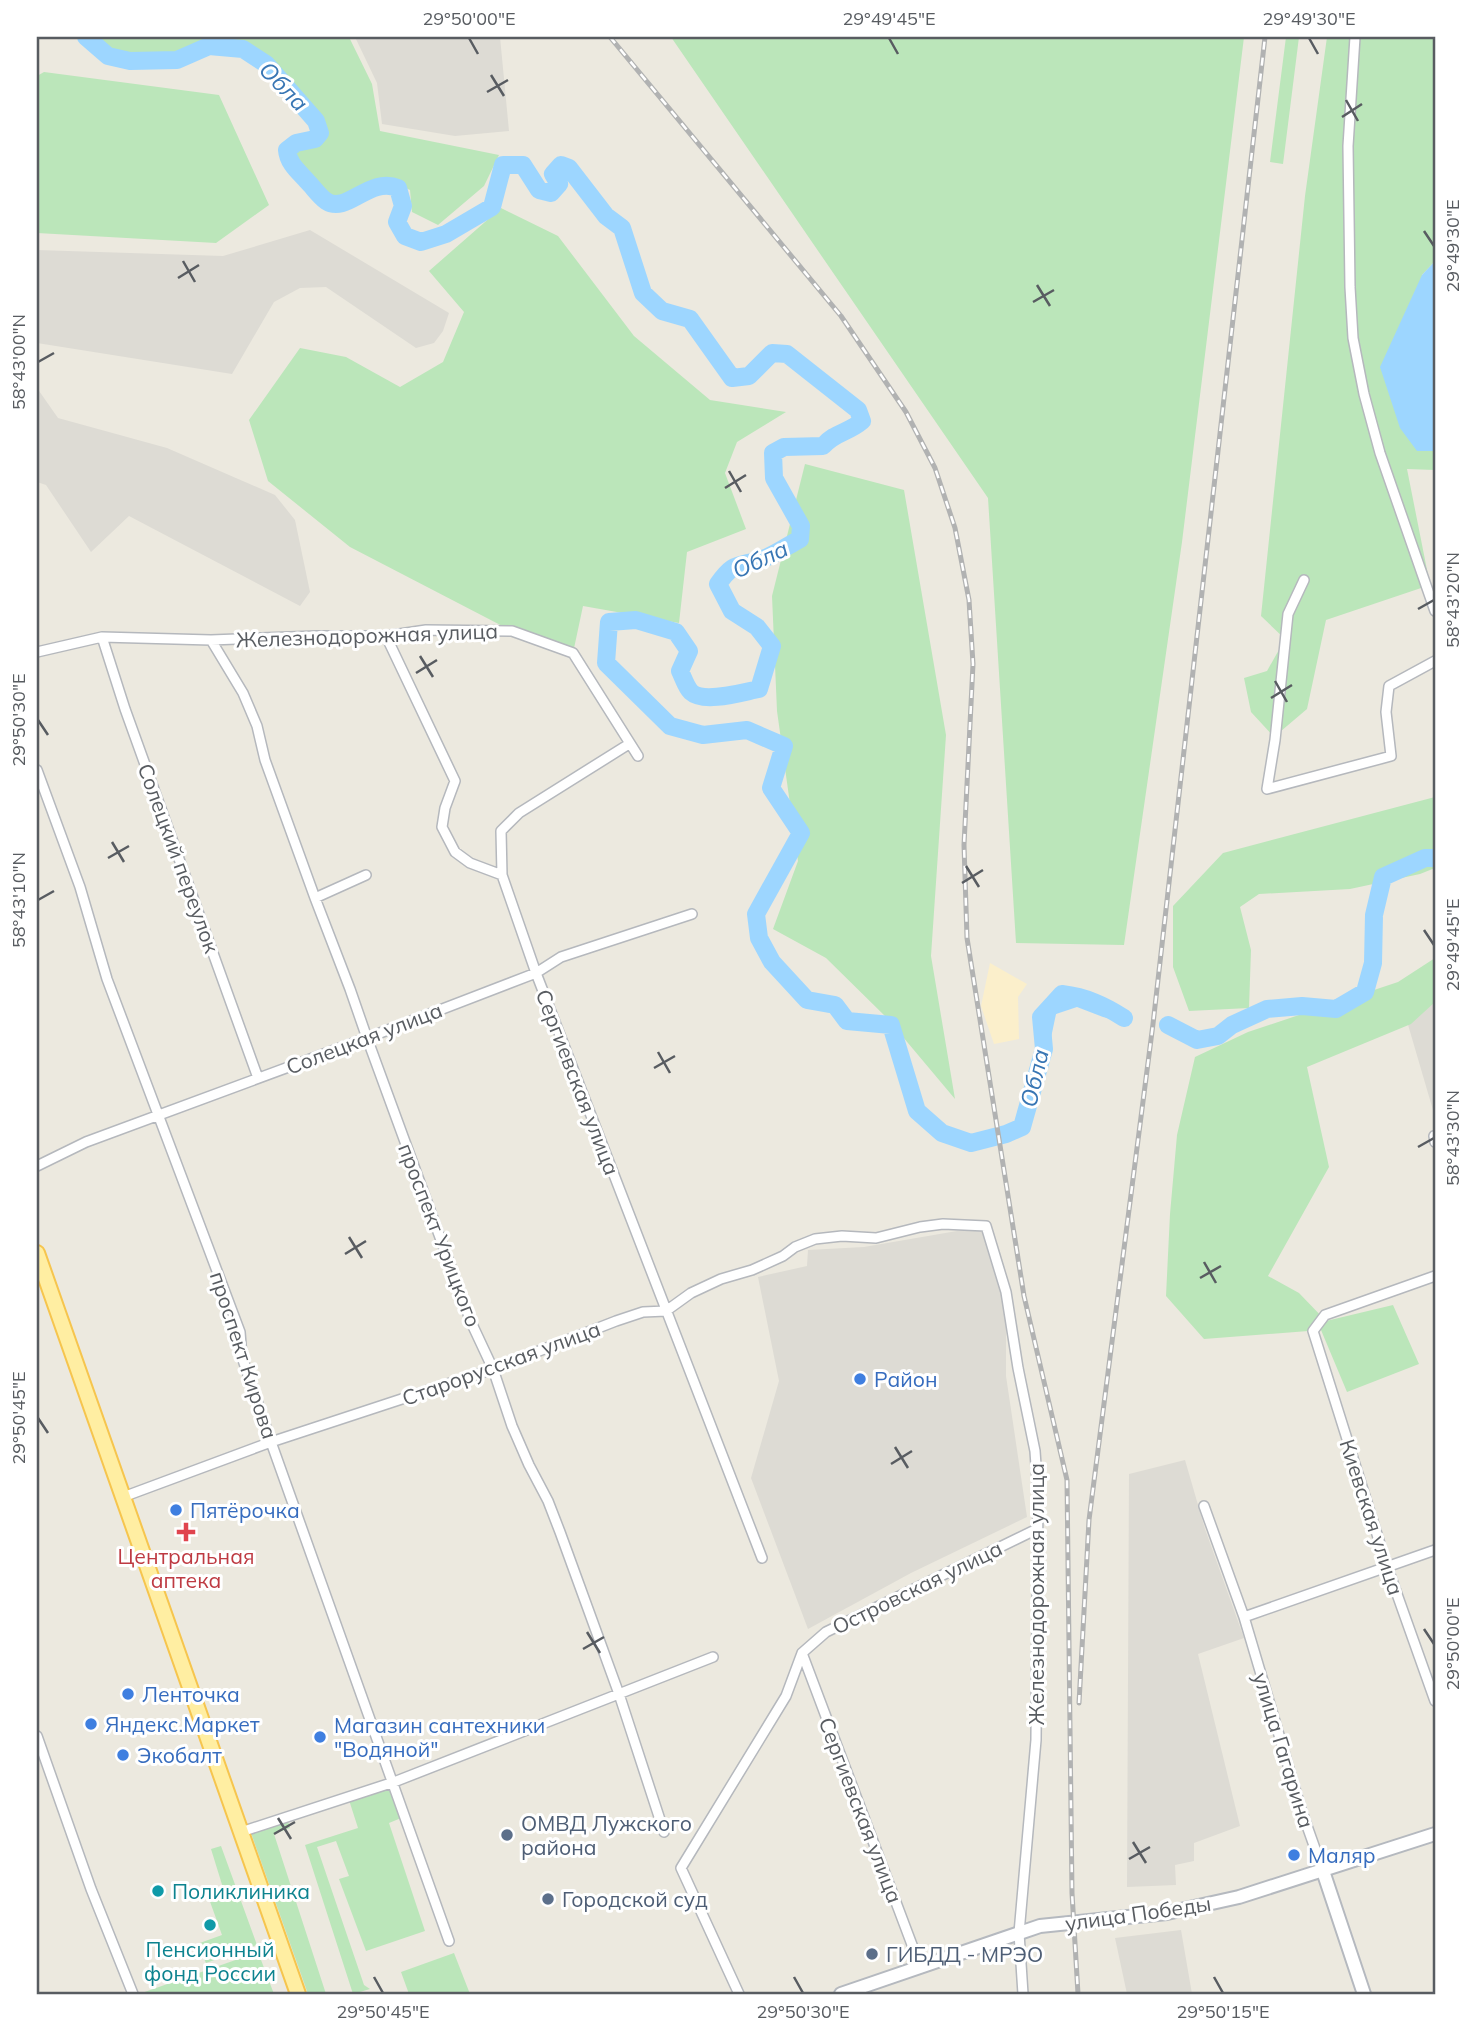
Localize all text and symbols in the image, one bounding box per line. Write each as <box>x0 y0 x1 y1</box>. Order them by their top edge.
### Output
text: 29°50'00"E <box>422 7 516 30</box>
text: 29°49'45"E <box>842 7 936 30</box>
text: 29°49'30"E <box>1262 7 1356 30</box>
water label: Обла <box>253 55 315 117</box>
text: 29°49'30"E <box>1441 199 1464 293</box>
text: 58°43'00"N <box>7 314 30 410</box>
water label: Обла <box>727 534 793 584</box>
text: 58°43'20"N <box>1441 552 1464 648</box>
street label: Железнодорожная улица <box>235 617 499 653</box>
text: 29°50'30"E <box>7 673 30 767</box>
street label: Солецкий переулок <box>133 760 226 957</box>
text: 58°43'10"N <box>7 852 30 948</box>
text: 29°49'45"E <box>1441 898 1464 992</box>
street label: Сергиевская улица <box>531 986 625 1178</box>
street label: Солецкая улица <box>282 996 446 1080</box>
water label: Обла <box>1013 1046 1055 1110</box>
text: 58°43'30"N <box>1441 1090 1464 1186</box>
street label: проспект Урицкого <box>393 1139 487 1331</box>
street label: проспект Кирова <box>205 1268 283 1442</box>
street label: Старорусская улица <box>398 1315 604 1411</box>
place label: Район <box>874 1366 938 1392</box>
text: 29°50'45"E <box>7 1371 30 1465</box>
marker: Район <box>852 1371 868 1387</box>
street label: Киевская улица <box>1335 1436 1409 1598</box>
street label: Железнодорожная улица <box>1023 1463 1049 1725</box>
place label: Пятёрочка <box>190 1497 300 1523</box>
marker: Пятёрочка <box>168 1502 184 1518</box>
marker: Центральная аптека <box>178 1524 194 1540</box>
street label: Островская улица <box>828 1535 1006 1639</box>
place label: Центральная аптека <box>117 1543 255 1593</box>
text: 29°50'00"E <box>1441 1597 1464 1691</box>
street label: улица Гагарина <box>1248 1669 1320 1831</box>
place label: Ленточка <box>142 1681 240 1707</box>
marker: Ленточка <box>120 1686 136 1702</box>
place label: Яндекс.Маркет <box>105 1711 260 1737</box>
place label: Магазин сантехники "Водяной" <box>334 1712 545 1762</box>
street label: Сергиевская улица <box>814 1714 908 1906</box>
marker: Яндекс.Маркет <box>83 1716 99 1732</box>
marker: Магазин сантехники "Водяной" <box>312 1729 328 1745</box>
place label: Экобалт <box>137 1742 222 1768</box>
marker: Экобалт <box>115 1747 131 1763</box>
place label: ОМВД Лужского района <box>521 1810 692 1860</box>
marker: ОМВД Лужского района <box>499 1827 515 1843</box>
place label: Маляр <box>1308 1842 1376 1868</box>
marker: Маляр <box>1286 1847 1302 1863</box>
place label: Поликлиника <box>172 1878 310 1904</box>
marker: Поликлиника <box>150 1883 166 1899</box>
place label: Городской суд <box>562 1886 708 1912</box>
street label: улица Победы <box>1063 1890 1213 1936</box>
marker: Городской суд <box>540 1891 556 1907</box>
marker: Пенсионный фонд России <box>202 1917 218 1933</box>
place label: Пенсионный фонд России <box>144 1936 276 1986</box>
place label: ГИБДД - МРЭО <box>886 1941 1043 1967</box>
marker: ГИБДД - МРЭО <box>864 1946 880 1962</box>
text: 29°50'45"E <box>336 2000 430 2023</box>
text: 29°50'30"E <box>756 2000 850 2023</box>
text: 29°50'15"E <box>1176 2000 1270 2023</box>

